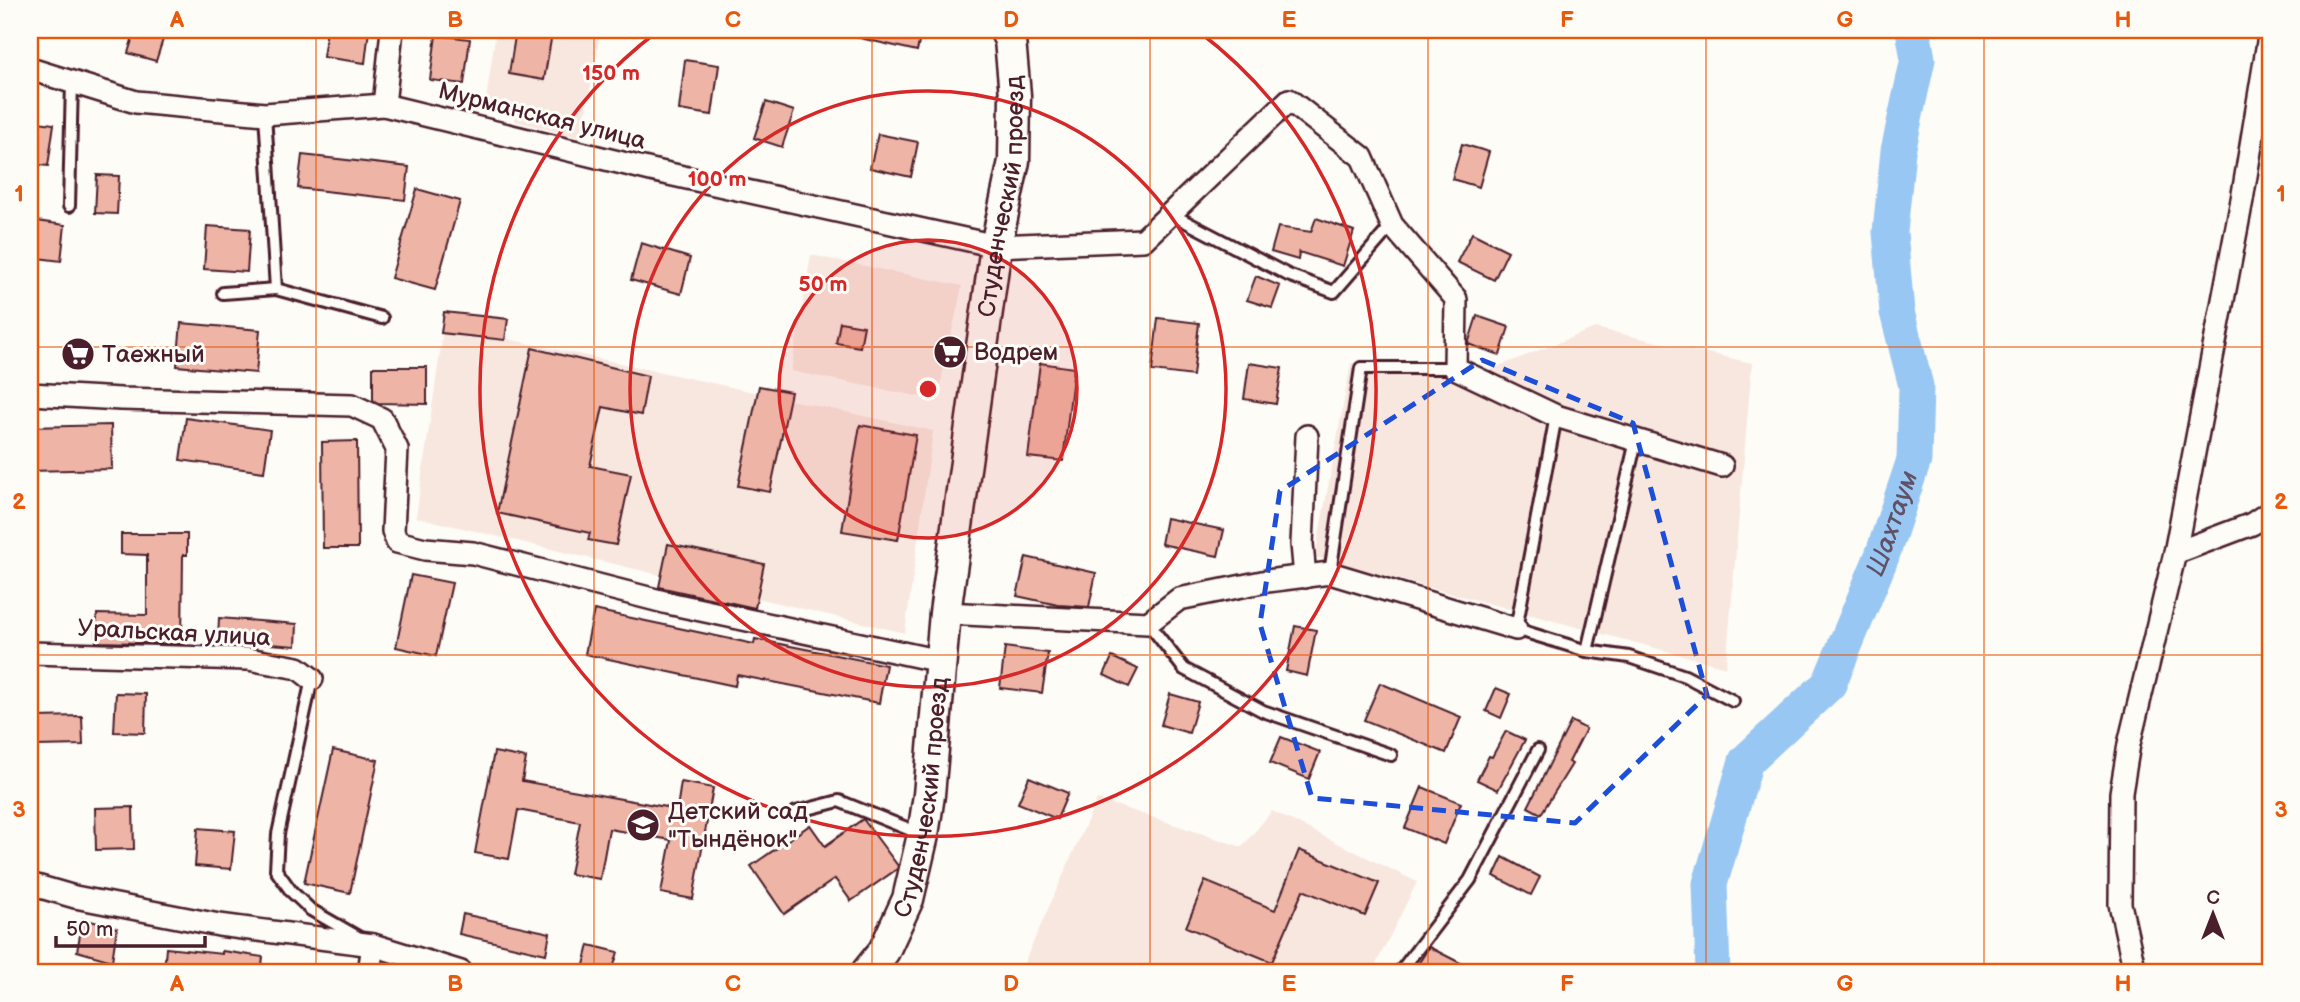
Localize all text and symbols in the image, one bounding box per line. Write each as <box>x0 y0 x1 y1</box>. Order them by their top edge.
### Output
text: A <box>169 6 185 34</box>
text: B <box>447 6 463 34</box>
text: C <box>725 6 741 34</box>
text: D <box>1003 6 1019 34</box>
text: E <box>1282 6 1297 34</box>
text: F <box>1560 6 1574 34</box>
text: G <box>1837 6 1854 34</box>
text: H <box>2114 6 2132 34</box>
text: 150 m <box>582 61 640 86</box>
street label: Студенческий проезд <box>972 74 1030 319</box>
street label: Мурманская улица <box>435 76 649 156</box>
text: 100 m <box>688 167 746 192</box>
text: 1 <box>14 180 24 208</box>
text: 1 <box>2276 180 2286 208</box>
text: 50 m <box>799 272 847 297</box>
supermarket icon: Водрем <box>931 333 969 371</box>
supermarket icon: Таежный <box>59 335 97 373</box>
place label: Водрем <box>974 338 1058 367</box>
place label: Таежный <box>102 340 205 369</box>
centre of rings <box>916 377 940 401</box>
water label: Шахтаум <box>1860 467 1925 581</box>
text: 2 <box>12 488 26 516</box>
text: 2 <box>2274 488 2288 516</box>
street label: Уральская улица <box>77 613 271 653</box>
street label: Студенческий проезд <box>887 675 954 922</box>
text: 3 <box>12 796 26 824</box>
text: 3 <box>2274 796 2288 824</box>
place label: Детский сад "Тындёнок" <box>668 797 808 854</box>
school or university icon: Детский сад "Тындёнок" <box>624 806 662 844</box>
north arrow <box>2178 880 2248 950</box>
text: С <box>2206 887 2220 910</box>
scale bar <box>56 904 205 948</box>
text: 50 m <box>66 917 113 942</box>
text: A <box>169 970 185 998</box>
text: B <box>447 970 463 998</box>
text: C <box>725 970 741 998</box>
text: D <box>1003 970 1019 998</box>
text: E <box>1282 970 1297 998</box>
text: F <box>1560 970 1574 998</box>
text: G <box>1837 970 1854 998</box>
text: H <box>2114 970 2132 998</box>

